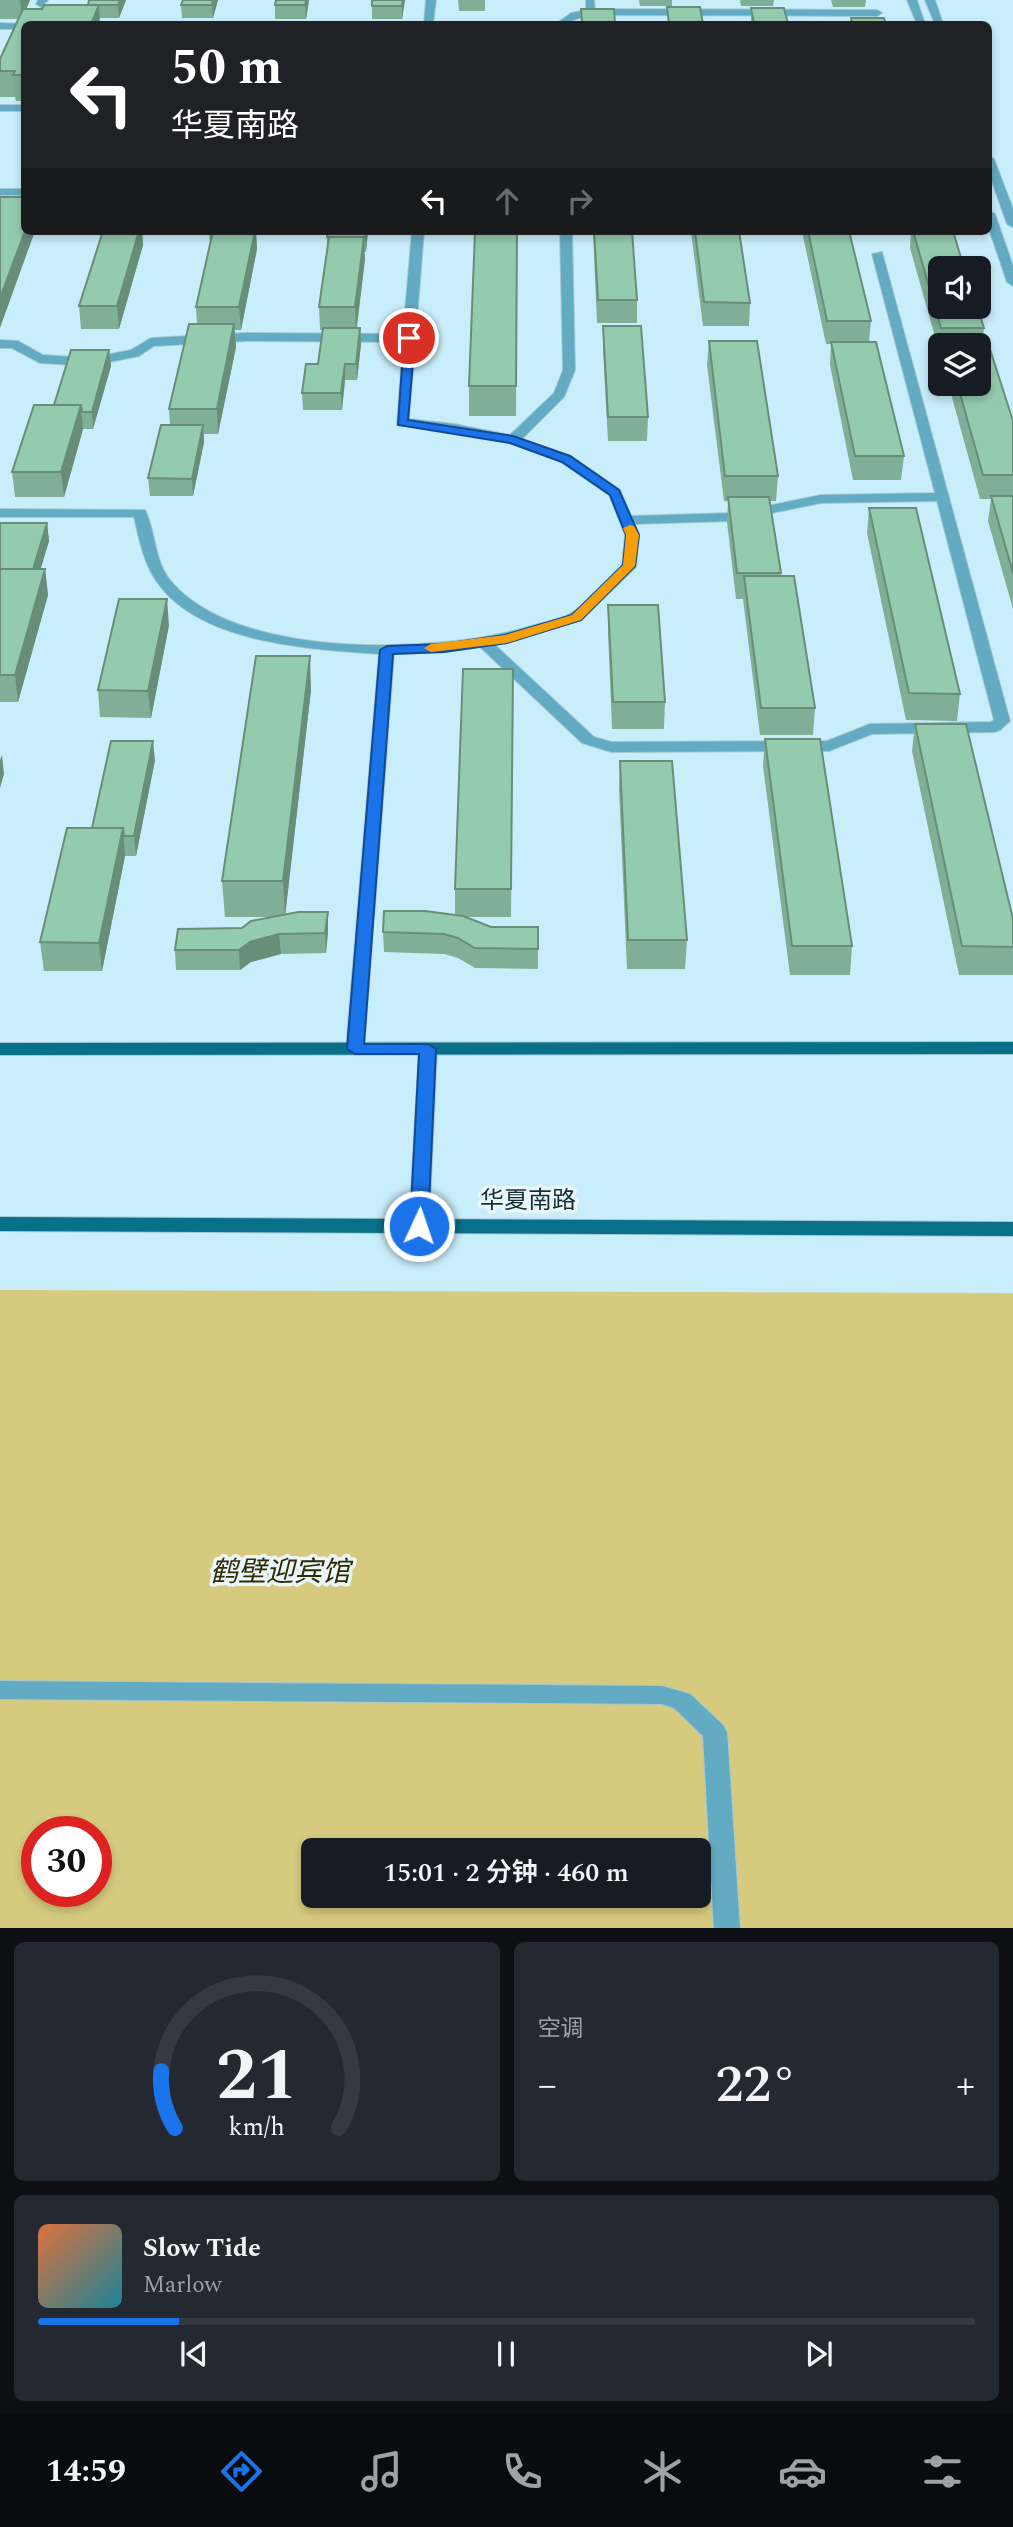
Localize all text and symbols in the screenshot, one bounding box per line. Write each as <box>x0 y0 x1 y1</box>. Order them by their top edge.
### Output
text: 50 m <box>171 31 282 106</box>
icon: left <box>56 49 147 140</box>
text: 华夏南路 <box>171 102 299 151</box>
icon: left <box>415 182 453 220</box>
icon: ahead <box>488 182 526 220</box>
icon: right <box>561 182 599 220</box>
map controls <box>928 256 991 396</box>
button: sound <box>928 256 991 319</box>
pin <box>379 308 439 368</box>
icon: arrive <box>390 319 428 357</box>
button: layers <box>928 333 991 396</box>
street label: 华夏南路 <box>480 1183 576 1219</box>
position arrow <box>382 1189 456 1263</box>
park label: 鹤壁迎宾馆 <box>210 1551 354 1594</box>
speed limit sign: 30 <box>21 1816 112 1907</box>
text: 15:01 · 2 分钟 · 460 m <box>383 1853 629 1893</box>
text: 空调 <box>538 2012 584 2047</box>
text: 21 <box>216 2021 298 2132</box>
text: 22° <box>715 2046 797 2125</box>
text: − <box>538 2057 557 2115</box>
text: + <box>956 2057 975 2115</box>
text: km/h <box>229 2108 285 2146</box>
text: Slow Tide <box>143 2228 261 2268</box>
text: Marlow <box>143 2268 222 2303</box>
icon: previous <box>175 2335 213 2373</box>
icon: pause <box>487 2335 525 2373</box>
icon: next <box>800 2335 838 2373</box>
text: 14:59 <box>46 2447 126 2496</box>
icon: directions <box>217 2447 266 2496</box>
icon: music <box>357 2447 406 2496</box>
icon: phone <box>498 2447 547 2496</box>
icon: climate <box>638 2447 687 2496</box>
icon: car <box>778 2447 827 2496</box>
icon: filters <box>918 2447 967 2496</box>

